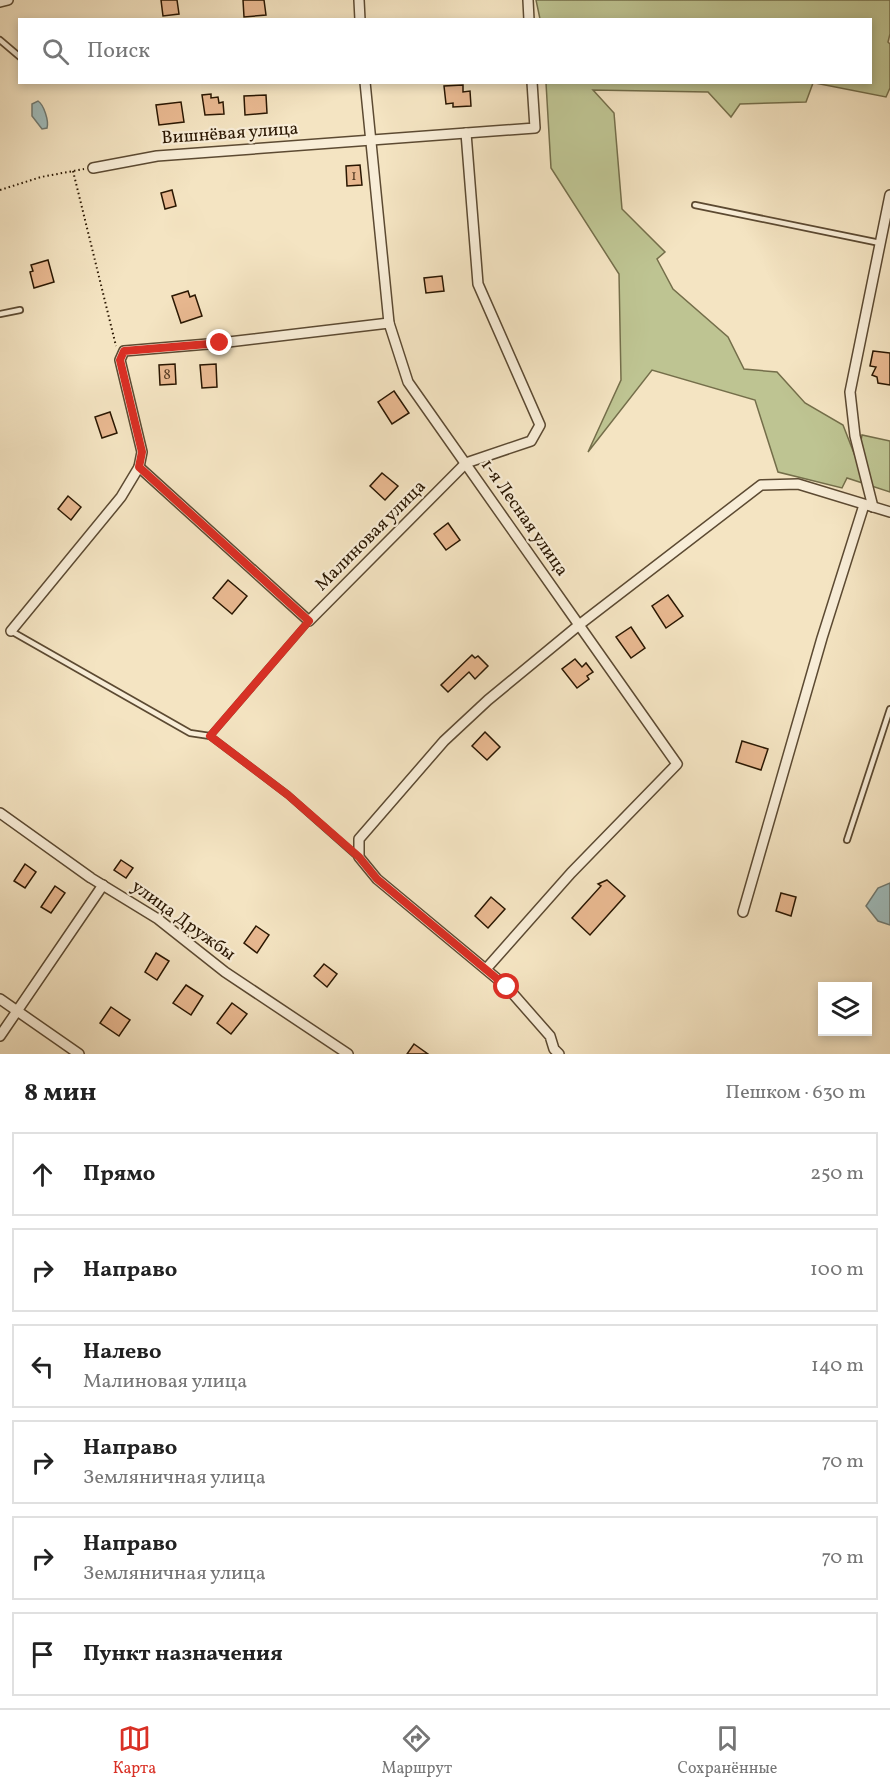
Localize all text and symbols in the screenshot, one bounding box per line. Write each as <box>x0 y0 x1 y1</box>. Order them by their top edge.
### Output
search box <box>18 18 872 84</box>
icon: search <box>39 35 72 68</box>
text: Поиск <box>87 36 150 67</box>
street label: Вишнёвая улица <box>161 117 299 151</box>
house number: 1 <box>351 166 357 187</box>
route end <box>206 329 232 355</box>
house number: 8 <box>163 365 171 386</box>
street label: 1-я Лесная улица <box>474 454 574 582</box>
street label: Малиновая улица <box>310 475 432 597</box>
street label: улица Дружбы <box>126 875 240 967</box>
route start <box>493 973 519 999</box>
map controls <box>818 982 872 1036</box>
button: layers <box>818 982 872 1036</box>
text: 8 мин <box>24 1075 96 1111</box>
text: Пешком · 630 m <box>725 1079 866 1107</box>
icon: ahead <box>26 1158 59 1191</box>
text: Прямо <box>83 1159 155 1190</box>
text: 250 m <box>810 1160 864 1188</box>
icon: right <box>26 1254 59 1287</box>
text: Направо <box>83 1255 177 1286</box>
text: 100 m <box>810 1256 864 1284</box>
text: Налево <box>83 1337 162 1368</box>
icon: left <box>26 1350 59 1383</box>
text: 140 m <box>811 1352 864 1380</box>
text: Малиновая улица <box>83 1368 247 1396</box>
text: Направо <box>83 1433 177 1464</box>
icon: right <box>26 1446 59 1479</box>
text: 70 m <box>821 1448 864 1476</box>
text: Земляничная улица <box>83 1464 266 1492</box>
text: Направо <box>83 1529 177 1560</box>
icon: right <box>26 1542 59 1575</box>
text: 70 m <box>821 1544 864 1572</box>
text: Земляничная улица <box>83 1560 266 1588</box>
icon: arrive <box>26 1638 59 1671</box>
text: Пункт назначения <box>83 1639 283 1670</box>
tab: Карта <box>113 1722 156 1780</box>
tab: Маршрут <box>381 1722 452 1780</box>
tab: Сохранённые <box>677 1722 777 1780</box>

